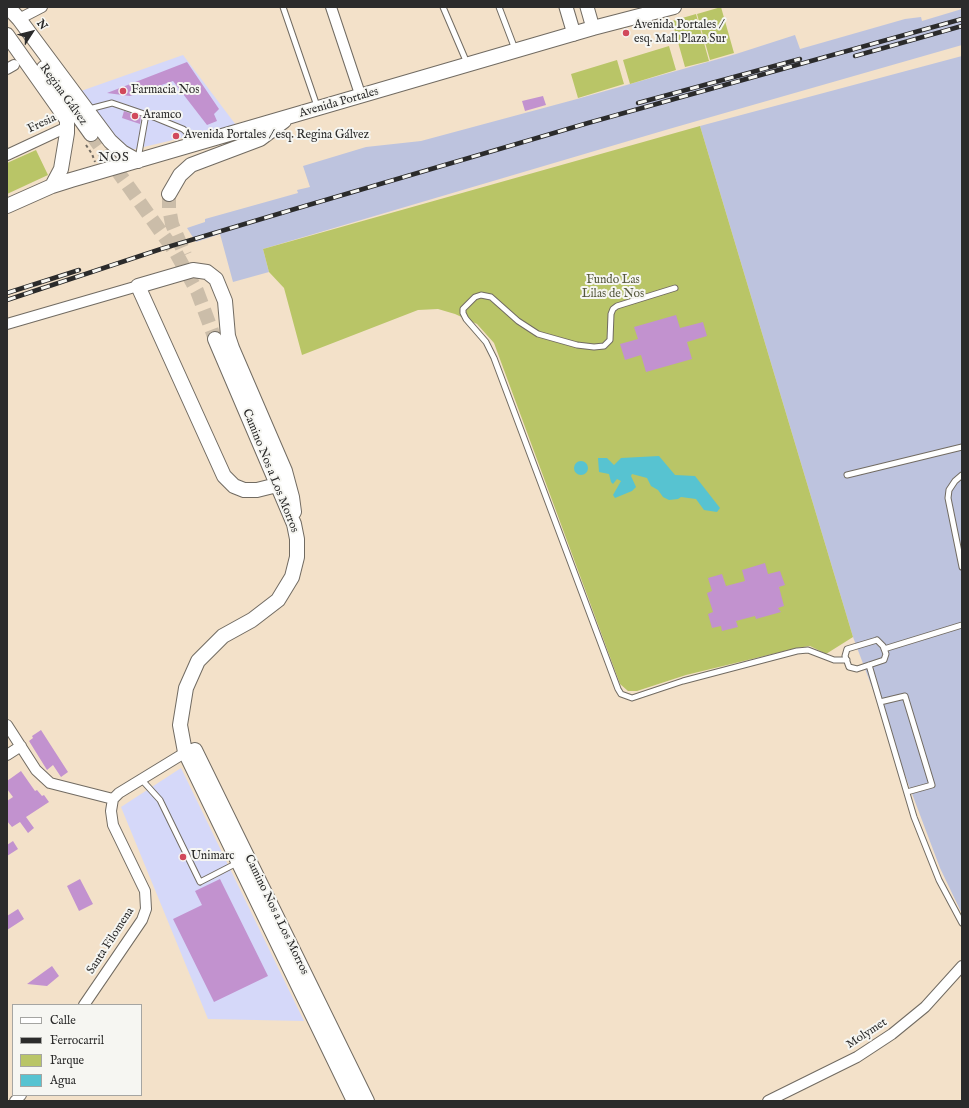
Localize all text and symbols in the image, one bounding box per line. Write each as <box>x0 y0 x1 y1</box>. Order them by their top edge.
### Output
north arrow <box>12 12 52 52</box>
text: N <box>33 17 50 33</box>
place label: Avenida Portales / esq. Mall Plaza Sur <box>634 19 726 47</box>
marker: Avenida Portales / esq. Mall Plaza Sur <box>621 28 631 38</box>
street label: Regina Gálvez <box>36 61 90 129</box>
place label: Farmacia Nos <box>131 84 199 98</box>
street label: Avenida Portales <box>298 85 380 121</box>
marker: Farmacia Nos <box>118 86 128 96</box>
place label: Aramco <box>143 109 182 123</box>
street label: Fresia <box>25 111 59 137</box>
marker: Aramco <box>130 111 140 121</box>
place label: Avenida Portales / esq. Regina Gálvez <box>184 129 369 143</box>
marker: Avenida Portales / esq. Regina Gálvez <box>171 131 181 141</box>
district label: NOS <box>98 150 130 166</box>
park label: Fundo Las Lilas de Nos <box>582 274 644 302</box>
street label: Camino Nos a Los Morros <box>239 407 301 535</box>
place label: Unimarc <box>191 850 234 864</box>
marker: Unimarc <box>178 852 188 862</box>
street label: Camino Nos a Los Morros <box>241 853 311 977</box>
street label: Santa Filomena <box>84 905 138 977</box>
legend <box>12 1004 142 1096</box>
text: Calle <box>50 1013 76 1028</box>
street label: Molymet <box>844 1016 890 1052</box>
text: Ferrocarril <box>50 1033 104 1048</box>
text: Parque <box>50 1053 84 1068</box>
text: Agua <box>50 1073 76 1088</box>

